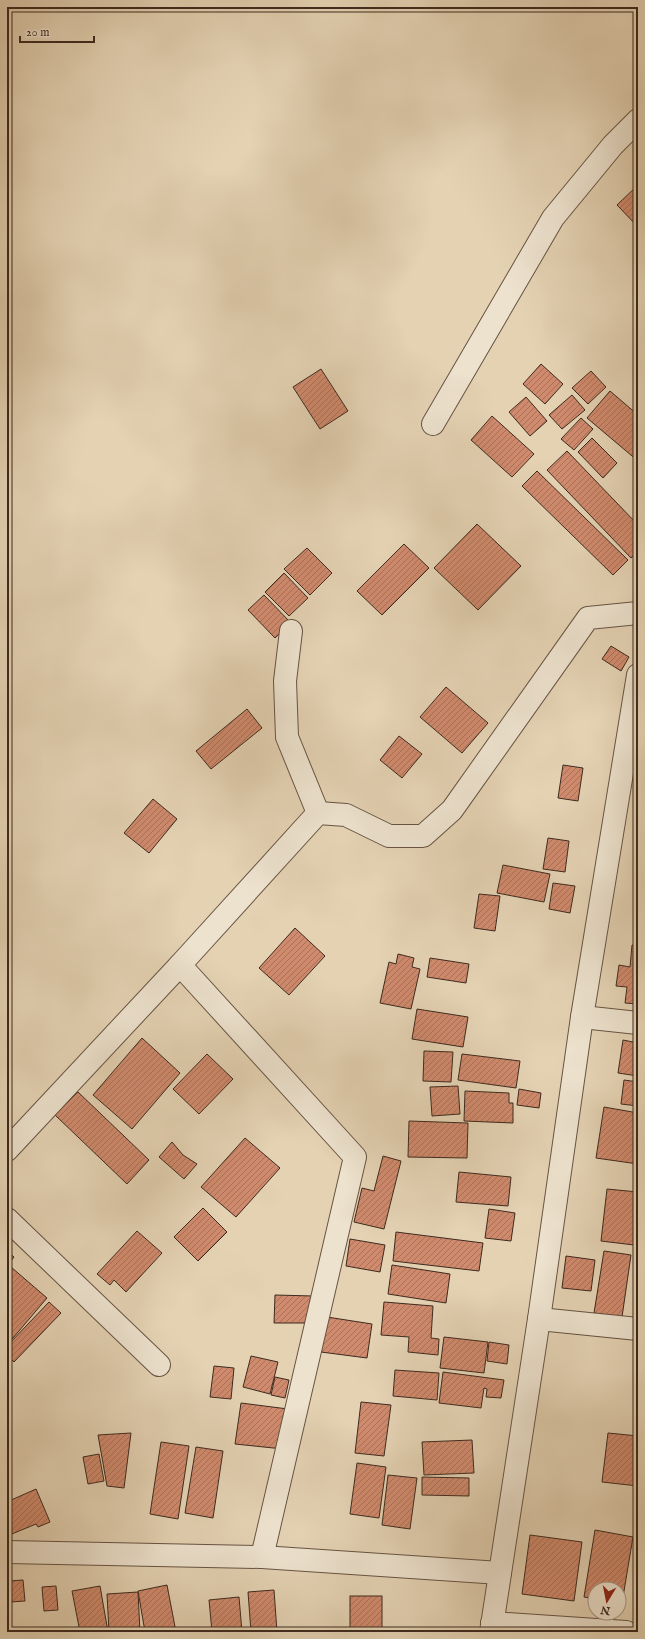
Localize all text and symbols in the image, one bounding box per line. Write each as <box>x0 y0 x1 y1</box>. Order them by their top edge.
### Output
scale bar <box>20 18 94 44</box>
text: 20 m <box>26 25 49 40</box>
north arrow <box>587 1581 627 1621</box>
text: N <box>599 1602 612 1618</box>

